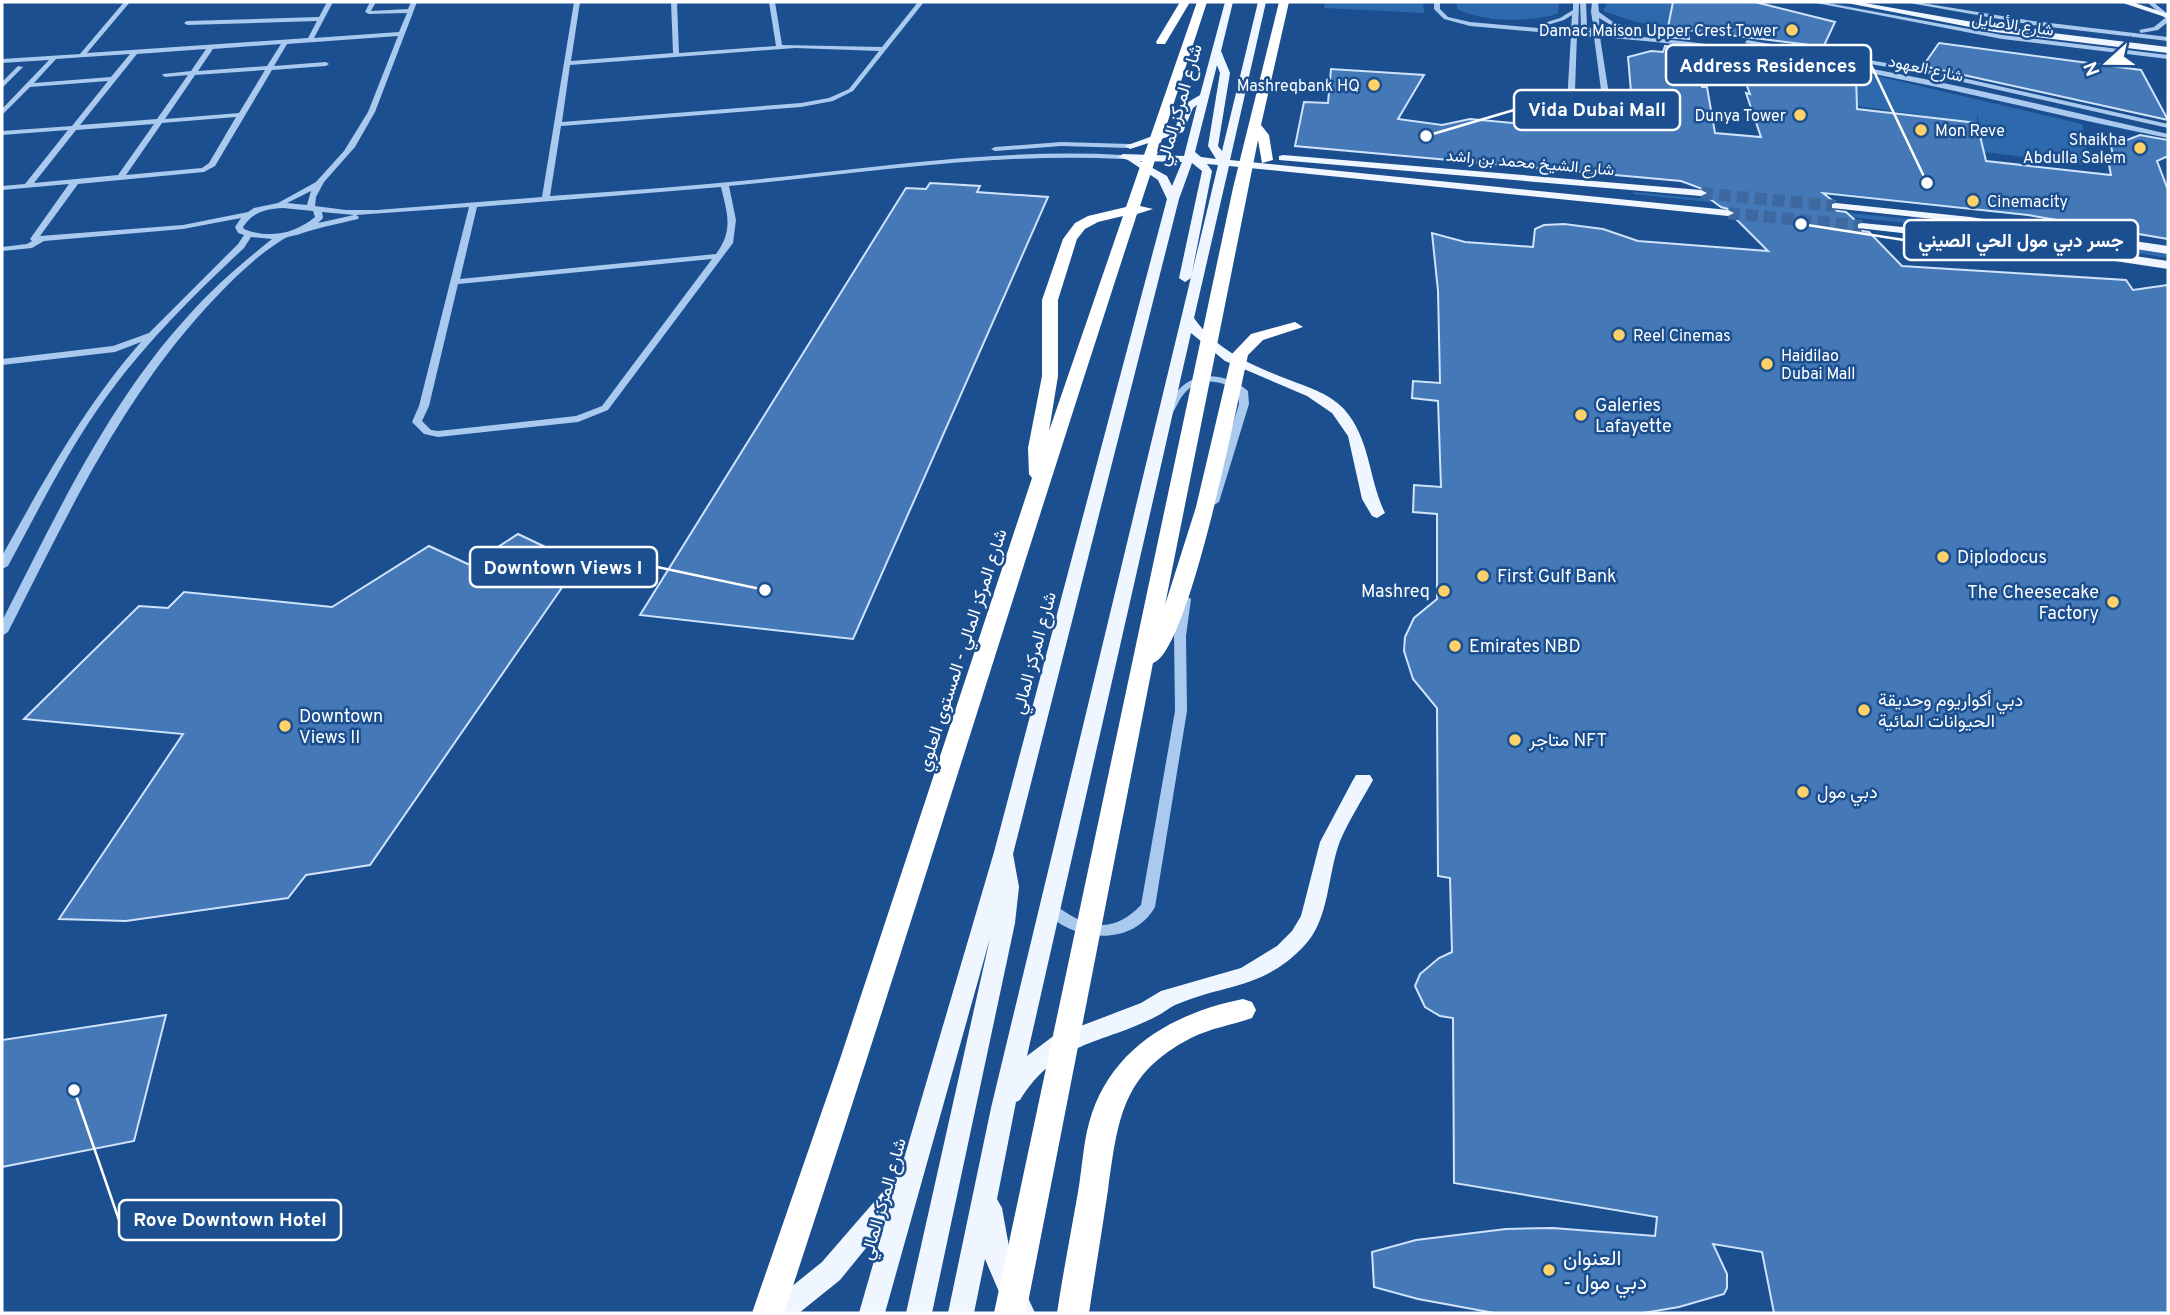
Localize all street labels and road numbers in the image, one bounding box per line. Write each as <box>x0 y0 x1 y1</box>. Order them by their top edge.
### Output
street label: شارع الأصايل <box>1970 10 2055 42</box>
street label: شارع المركز المالي <box>1152 42 1211 170</box>
street label: شارع العهود <box>1886 52 1965 88</box>
street label: شارع الشيخ محمد بن راشد <box>1445 147 1615 181</box>
street label: شارع المركز المالي - المستوى العلوي <box>913 526 1015 775</box>
street label: شارع المركز المالي <box>1008 590 1065 718</box>
street label: شارع المركز المالي <box>856 1136 915 1264</box>

